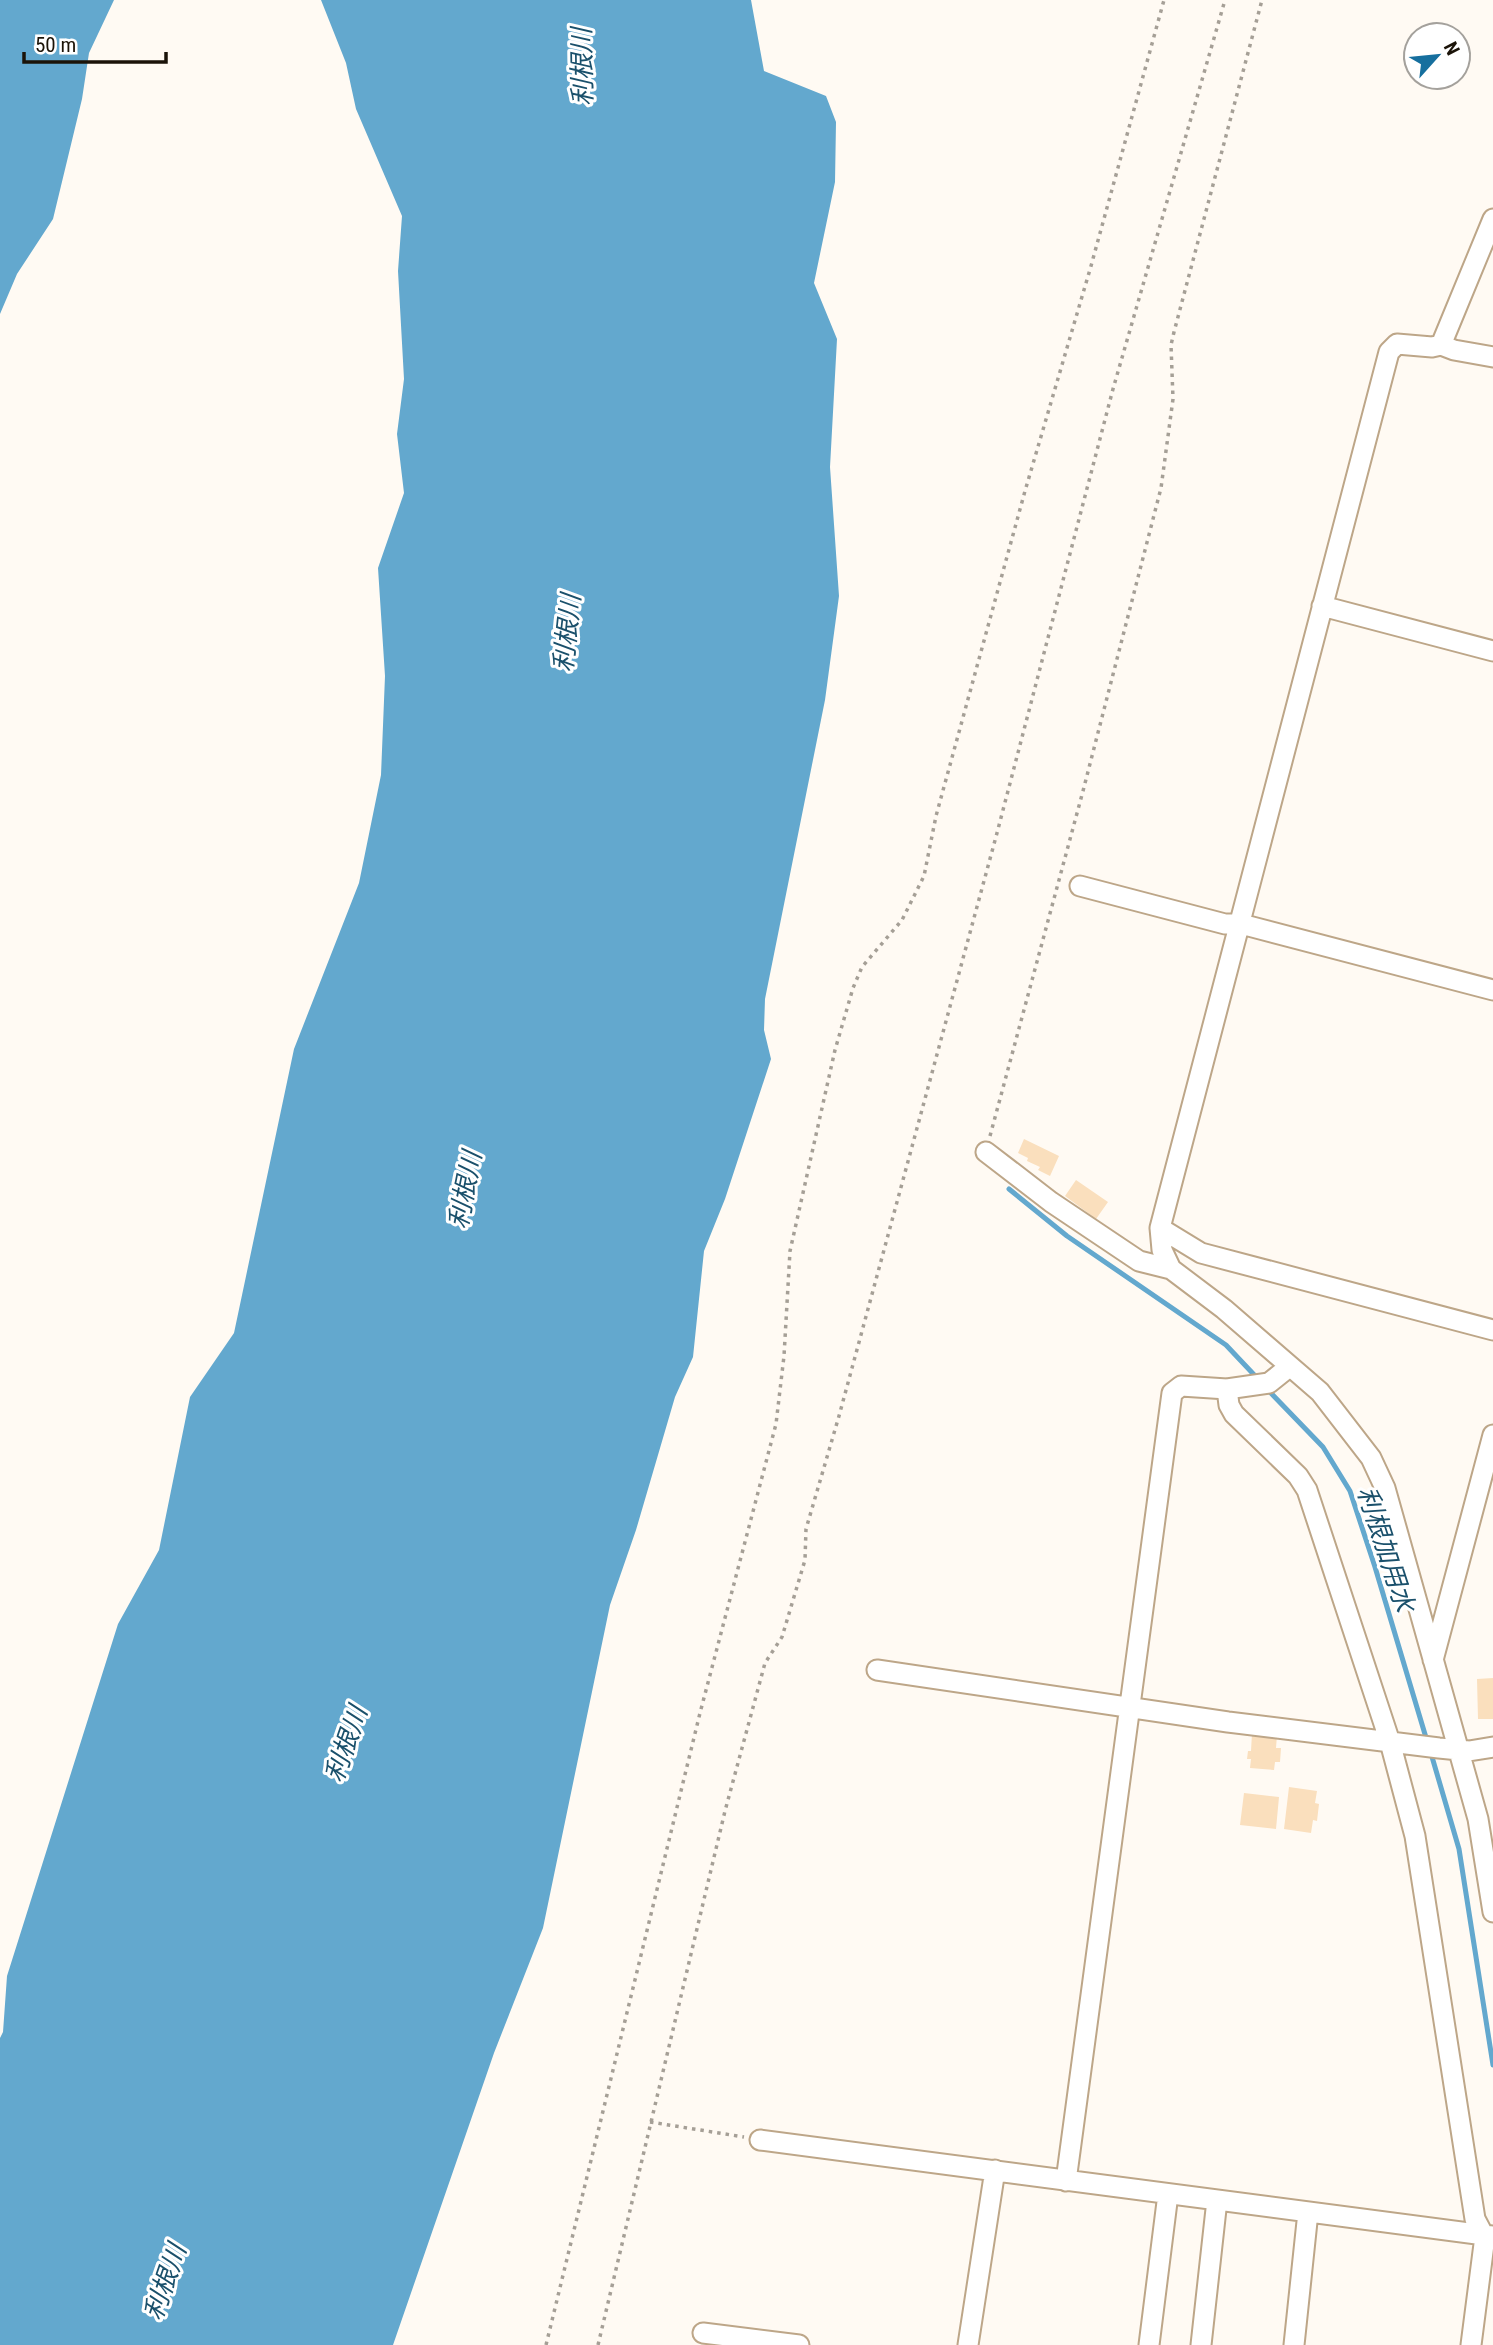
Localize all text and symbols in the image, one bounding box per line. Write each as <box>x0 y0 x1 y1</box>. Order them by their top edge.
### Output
scale bar <box>24 21 166 65</box>
north arrow <box>1402 21 1472 91</box>
water label: 利根川 <box>566 25 598 106</box>
text: 50 m <box>35 33 76 57</box>
text: N <box>1439 38 1465 59</box>
water label: 利根川 <box>548 590 586 673</box>
water label: 利根川 <box>443 1146 488 1231</box>
water label: 利根加用水 <box>1352 1483 1421 1618</box>
water label: 利根川 <box>319 1699 374 1786</box>
water label: 利根川 <box>138 2237 193 2324</box>

